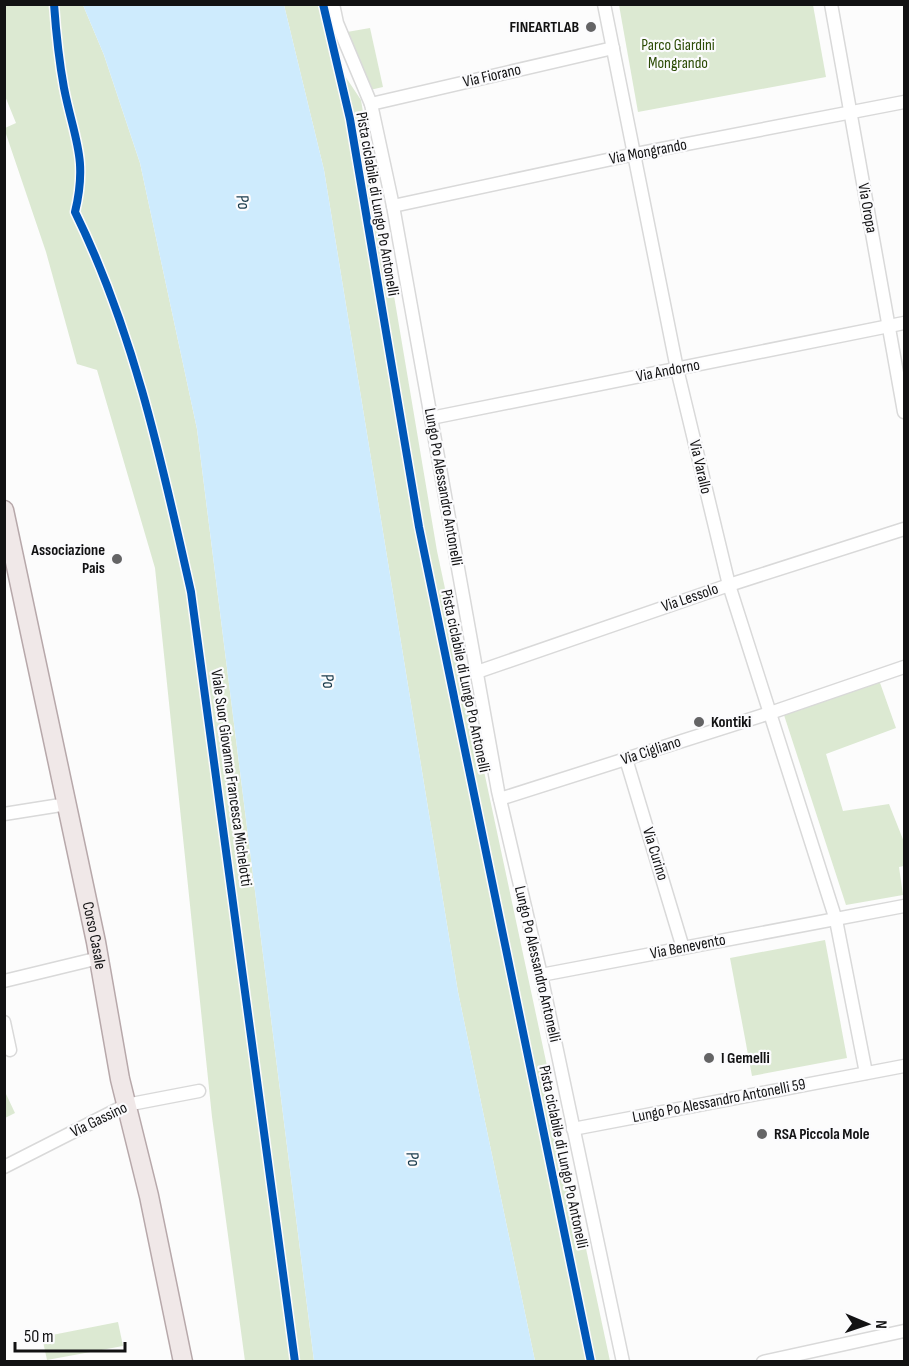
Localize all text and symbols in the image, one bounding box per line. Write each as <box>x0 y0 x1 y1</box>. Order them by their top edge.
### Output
place label: FINEARTLAB <box>509 18 579 37</box>
marker: FINEARTLAB <box>584 20 598 34</box>
park label: Parco Giardini Mongrando <box>641 36 715 73</box>
street label: Via Fiorano <box>461 60 523 92</box>
street label: Pista ciclabile di Lungo Po Antonelli <box>351 110 403 298</box>
street label: Via Mongrando <box>607 135 689 169</box>
street label: Via Oropa <box>853 181 881 235</box>
water label: Po <box>231 193 255 212</box>
street label: Via Andorno <box>635 356 701 386</box>
street label: Lungo Po Alessandro Antonelli <box>420 407 466 567</box>
street label: Via Varallo <box>685 438 715 496</box>
place label: Associazione Pais <box>30 541 105 578</box>
marker: Associazione Pais <box>110 552 124 566</box>
street label: Via Lessolo <box>659 579 721 617</box>
street label: Pista ciclabile di Lungo Po Antonelli <box>436 588 494 774</box>
street label: Viale Suor Giovanna Francesca Michelotti <box>206 668 256 888</box>
water label: Po <box>316 672 340 691</box>
place label: Kontiki <box>711 713 751 732</box>
marker: Kontiki <box>692 715 706 729</box>
street label: Via Cigliano <box>619 732 683 770</box>
street label: Via Curino <box>638 825 672 883</box>
street label: Lungo Po Alessandro Antonelli <box>510 884 564 1044</box>
street label: Corso Casale <box>78 900 110 971</box>
street label: Via Benevento <box>649 930 727 964</box>
place label: I Gemelli <box>721 1049 770 1068</box>
marker: I Gemelli <box>702 1051 716 1065</box>
street label: Pista ciclabile di Lungo Po Antonelli <box>534 1064 592 1250</box>
street label: Lungo Po Alessandro Antonelli 59 <box>631 1075 807 1127</box>
street label: Via Gassino <box>68 1098 130 1142</box>
place label: RSA Piccola Mole <box>774 1125 870 1144</box>
marker: RSA Piccola Mole <box>755 1127 769 1141</box>
water label: Po <box>401 1150 425 1169</box>
north arrow <box>837 1294 897 1354</box>
scale bar <box>15 1315 124 1353</box>
text: N <box>871 1320 890 1329</box>
text: 50 m <box>24 1326 54 1347</box>

